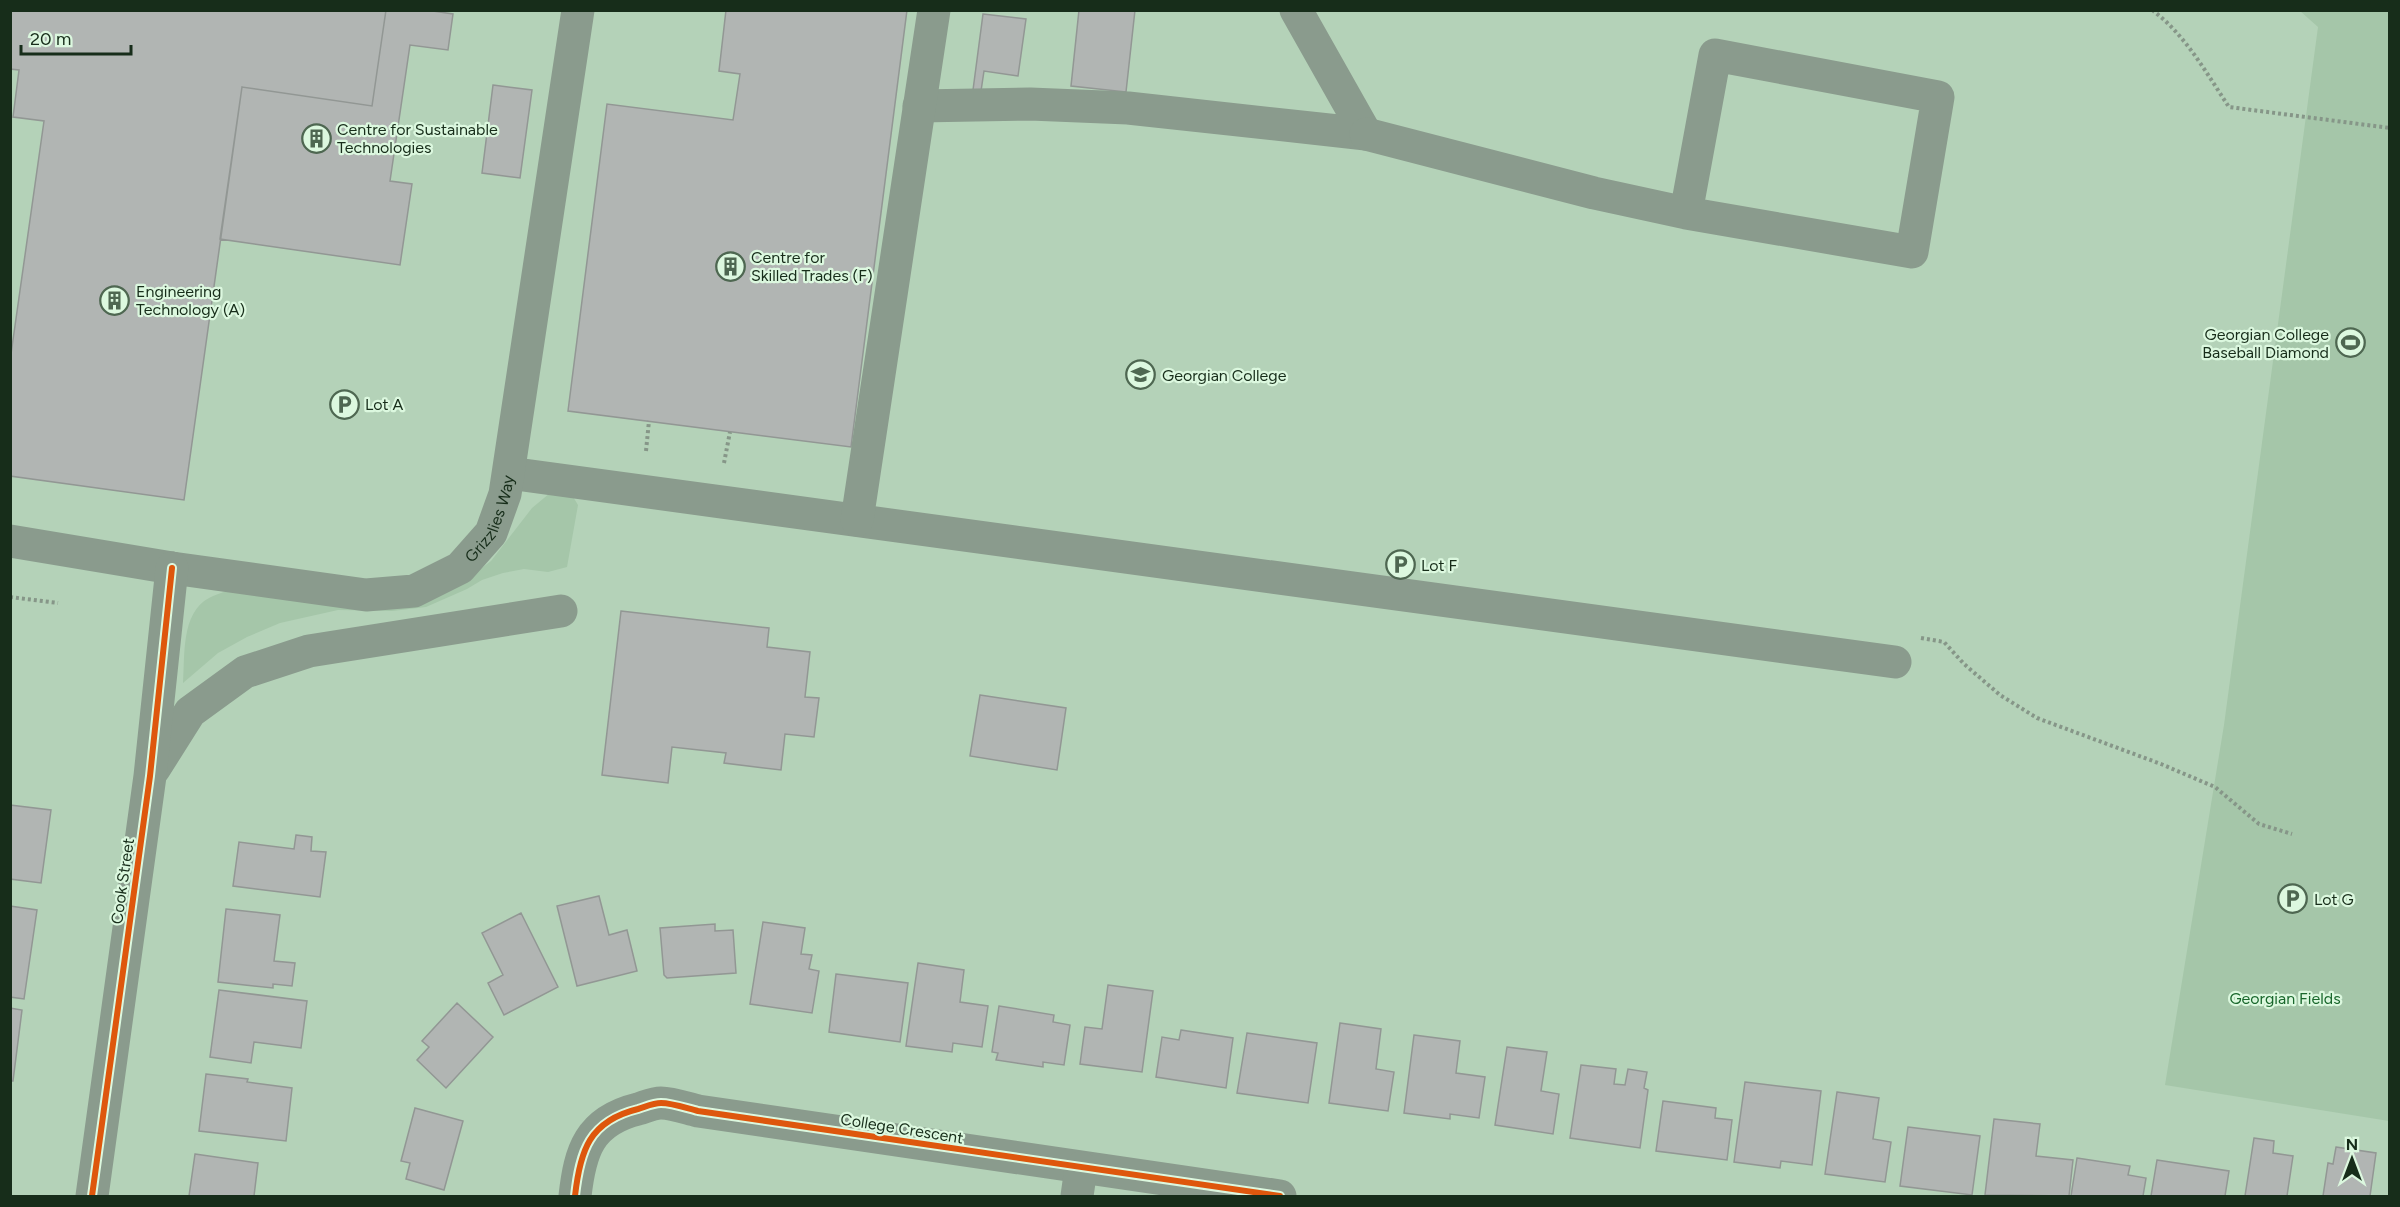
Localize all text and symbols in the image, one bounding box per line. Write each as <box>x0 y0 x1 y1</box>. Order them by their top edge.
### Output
scale bar <box>21 18 130 56</box>
text: 20 m <box>30 28 71 50</box>
place label: Centre for Sustainable Technologies <box>337 120 498 157</box>
building icon: Centre for Sustainable Technologies <box>300 122 332 154</box>
place label: Centre for Skilled Trades (F) <box>751 248 873 285</box>
building icon: Centre for Skilled Trades (F) <box>714 250 746 282</box>
place label: Engineering Technology (A) <box>136 282 245 319</box>
building icon: Engineering Technology (A) <box>99 284 131 316</box>
place label: Georgian College Baseball Diamond <box>2202 325 2329 362</box>
sports icon: Georgian College Baseball Diamond <box>2334 327 2366 359</box>
school or university icon: Georgian College <box>1125 359 1157 391</box>
place label: Georgian College <box>1162 366 1287 385</box>
parking icon: Lot A <box>328 388 360 420</box>
place label: Lot A <box>365 395 404 414</box>
street label: Grizzlies Way <box>461 473 518 566</box>
parking icon: Lot F <box>1384 549 1416 581</box>
place label: Lot F <box>1421 556 1458 575</box>
street label: Cook Street <box>107 837 138 925</box>
parking icon: Lot G <box>2277 883 2309 915</box>
place label: Lot G <box>2314 890 2354 909</box>
park label: Georgian Fields <box>2229 989 2341 1008</box>
street label: College Crescent <box>839 1109 965 1148</box>
north arrow <box>2322 1129 2382 1189</box>
text: N <box>2346 1135 2358 1154</box>

